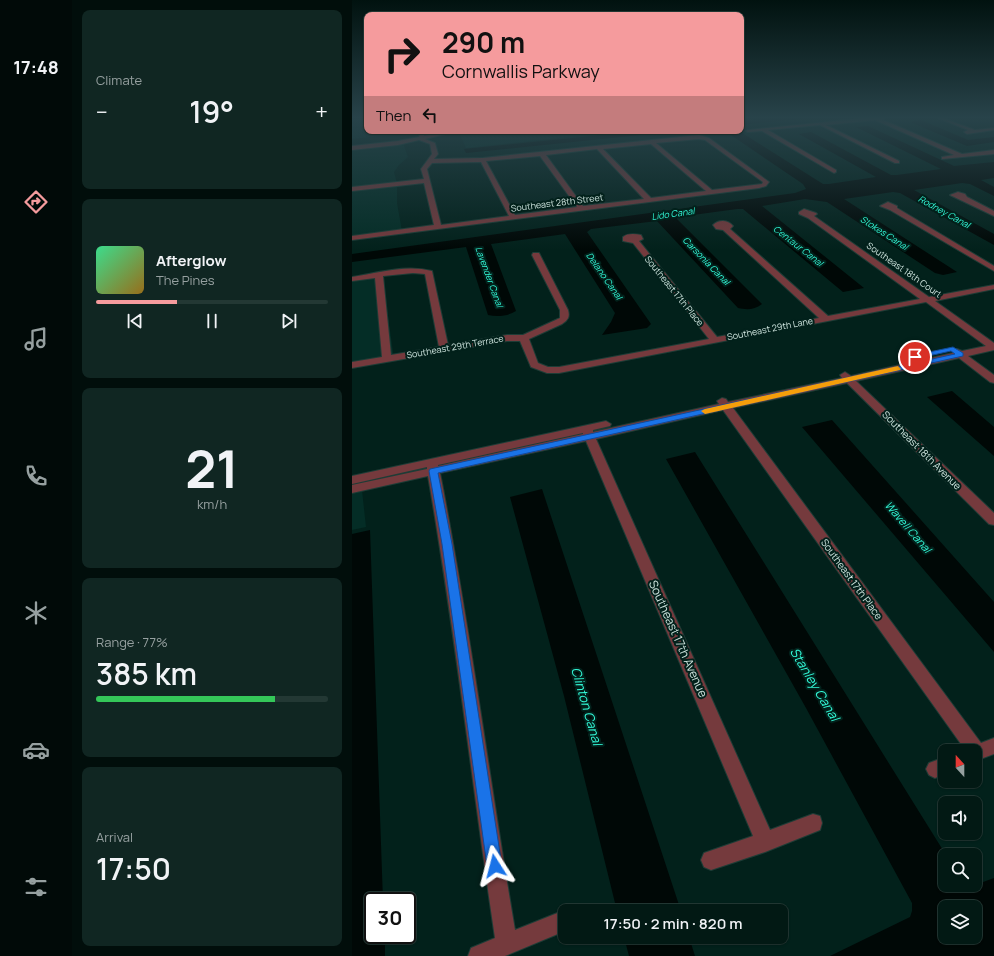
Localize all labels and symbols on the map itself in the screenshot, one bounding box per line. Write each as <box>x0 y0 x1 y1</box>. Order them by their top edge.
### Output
street label: Southeast 28th Street <box>510 190 604 215</box>
water label: Rodney Canal <box>916 192 974 232</box>
water label: Lido Canal <box>651 204 697 223</box>
water label: Stokes Canal <box>858 212 912 254</box>
water label: Centaur Canal <box>771 222 827 270</box>
water label: Carsonia Canal <box>680 234 734 289</box>
street label: Southeast 18th Court <box>864 239 945 301</box>
water label: Lavender Canal <box>472 245 507 311</box>
water label: Delano Canal <box>583 250 627 303</box>
street label: Southeast 17th Place <box>642 253 707 329</box>
street label: Southeast 29th Lane <box>726 314 814 343</box>
street label: Southeast 29th Terrace <box>405 332 504 361</box>
pin <box>898 340 932 374</box>
street label: Southeast 18th Avenue <box>879 407 965 493</box>
water label: Wavell Canal <box>882 498 936 557</box>
street label: Southeast 17th Place <box>818 536 886 622</box>
street label: Southeast 17th Avenue <box>645 577 712 700</box>
water label: Stanley Canal <box>786 644 845 726</box>
water label: Clinton Canal <box>567 665 607 749</box>
north arrow <box>938 744 982 788</box>
position arrow <box>474 845 516 887</box>
speed limit sign: 30 <box>364 892 416 944</box>

